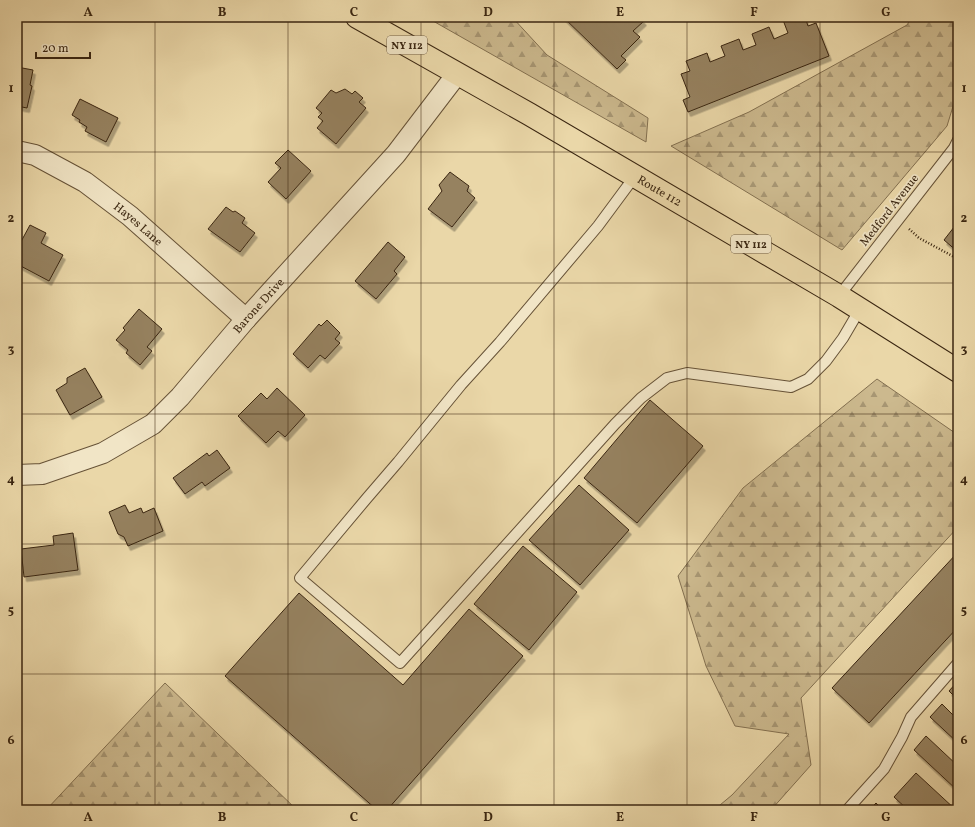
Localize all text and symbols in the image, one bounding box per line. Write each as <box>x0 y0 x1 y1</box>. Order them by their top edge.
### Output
text: A <box>83 4 93 22</box>
text: B <box>218 4 227 22</box>
text: C <box>350 4 358 22</box>
text: D <box>483 4 493 22</box>
text: E <box>616 4 624 22</box>
text: F <box>750 4 758 22</box>
text: G <box>881 4 891 22</box>
scale bar <box>36 34 90 60</box>
road number: NY 112 <box>387 36 427 54</box>
text: 20 m <box>42 41 69 57</box>
text: 1 <box>8 80 14 98</box>
text: 1 <box>961 80 967 98</box>
street label: Medford Avenue <box>857 171 923 250</box>
street label: Route 112 <box>634 172 684 211</box>
street label: Hayes Lane <box>110 199 166 250</box>
text: 2 <box>8 210 15 228</box>
text: 2 <box>961 210 968 228</box>
road number: NY 112 <box>731 235 771 253</box>
street label: Barone Drive <box>230 275 289 337</box>
text: 3 <box>8 341 15 359</box>
text: 3 <box>961 341 968 359</box>
text: 4 <box>7 471 15 489</box>
text: 4 <box>960 471 968 489</box>
text: 5 <box>8 602 14 620</box>
text: 5 <box>961 602 967 620</box>
text: 6 <box>7 732 15 750</box>
text: 6 <box>960 732 968 750</box>
text: A <box>83 809 93 827</box>
text: B <box>218 809 227 827</box>
text: C <box>350 809 358 827</box>
text: D <box>483 809 493 827</box>
text: E <box>616 809 624 827</box>
text: F <box>750 809 758 827</box>
text: G <box>881 809 891 827</box>

